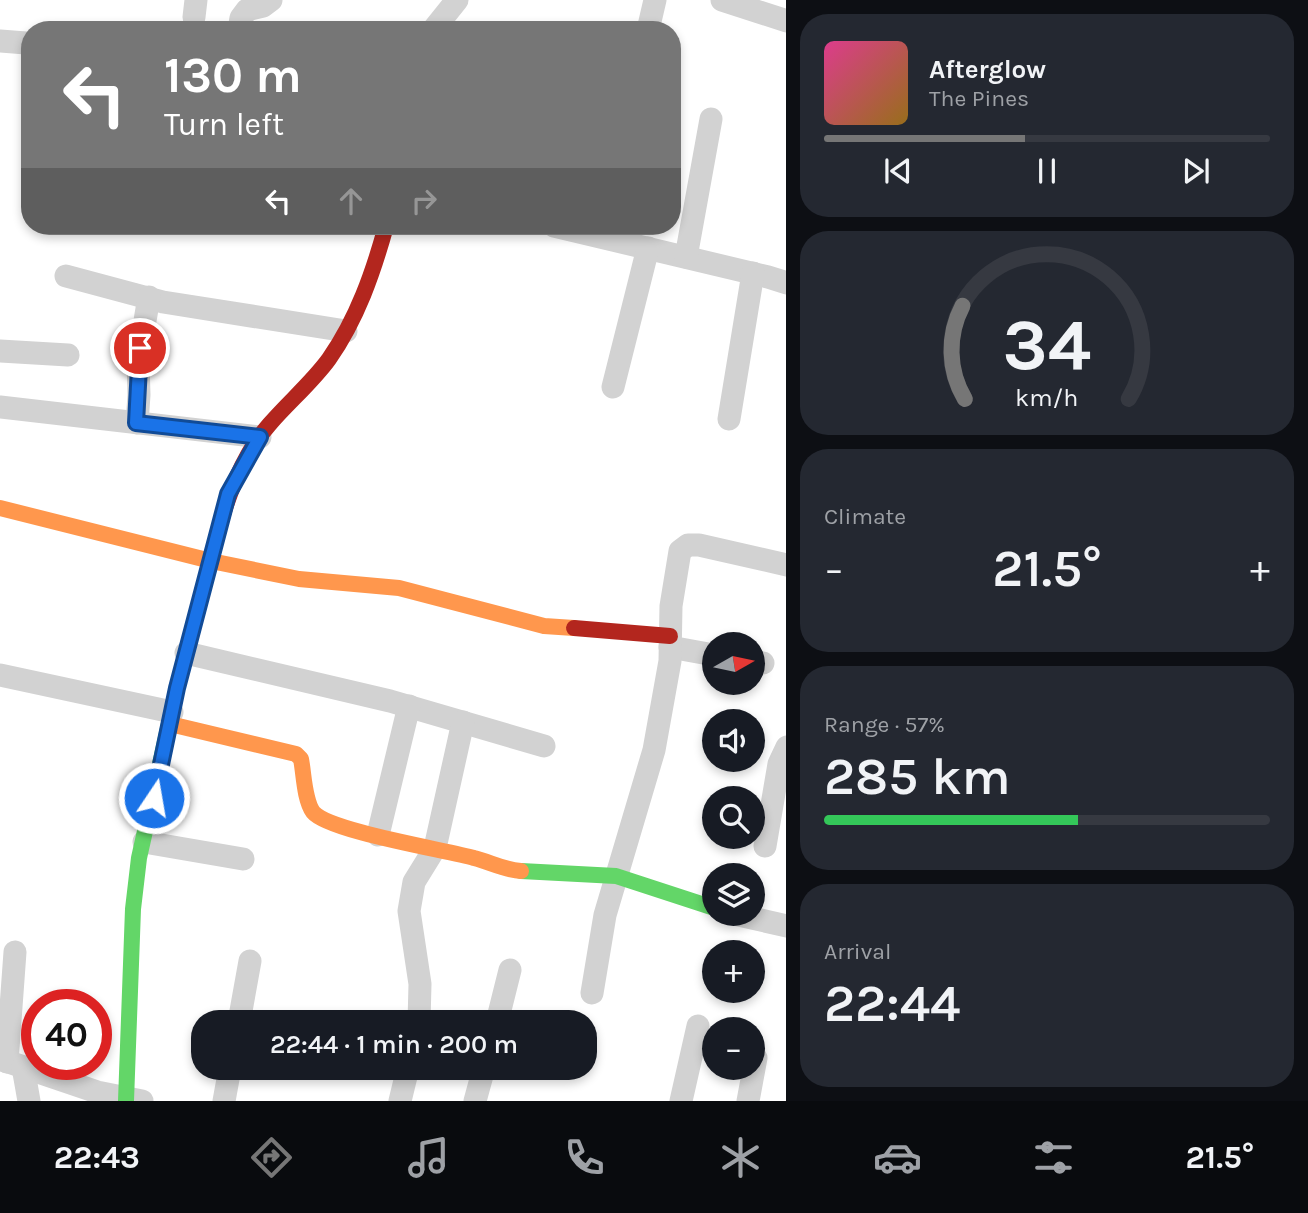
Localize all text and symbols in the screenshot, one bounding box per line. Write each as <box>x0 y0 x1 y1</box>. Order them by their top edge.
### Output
text: 130 m <box>164 47 302 104</box>
icon: left <box>49 49 140 140</box>
text: Afterglow <box>929 54 1046 85</box>
text: The Pines <box>929 85 1029 112</box>
text: Turn left <box>164 106 284 143</box>
icon: previous <box>879 152 917 190</box>
icon: pause <box>1028 152 1066 190</box>
icon: next <box>1177 152 1215 190</box>
icon: left <box>259 182 297 220</box>
icon: ahead <box>332 182 370 220</box>
icon: right <box>405 182 443 220</box>
text: 34 <box>1003 303 1091 388</box>
pin <box>110 318 170 378</box>
icon: arrive <box>121 329 159 367</box>
text: km/h <box>1015 383 1079 412</box>
text: Climate <box>824 503 906 530</box>
text: 21.5° <box>992 538 1102 599</box>
text: − <box>824 547 844 592</box>
text: + <box>1250 547 1270 592</box>
north arrow <box>702 632 765 695</box>
map controls <box>702 632 765 1080</box>
button: sound <box>702 709 765 772</box>
text: Range · 57% <box>824 711 945 738</box>
text: 285 km <box>824 746 1011 807</box>
position arrow <box>117 761 191 835</box>
button: search <box>702 786 765 849</box>
button: layers <box>702 863 765 926</box>
text: Arrival <box>824 938 891 965</box>
button: + <box>702 940 765 1003</box>
text: 22:44 <box>824 973 961 1034</box>
speed limit sign: 40 <box>21 989 112 1080</box>
button: − <box>702 1017 765 1080</box>
text: 22:44 · 1 min · 200 m <box>270 1029 518 1060</box>
icon: directions <box>247 1133 296 1182</box>
icon: music <box>404 1133 453 1182</box>
icon: phone <box>560 1133 609 1182</box>
icon: climate <box>716 1133 765 1182</box>
icon: car <box>873 1133 922 1182</box>
icon: filters <box>1029 1133 1078 1182</box>
text: 22:43 <box>54 1139 140 1176</box>
text: 21.5° <box>1185 1139 1254 1176</box>

